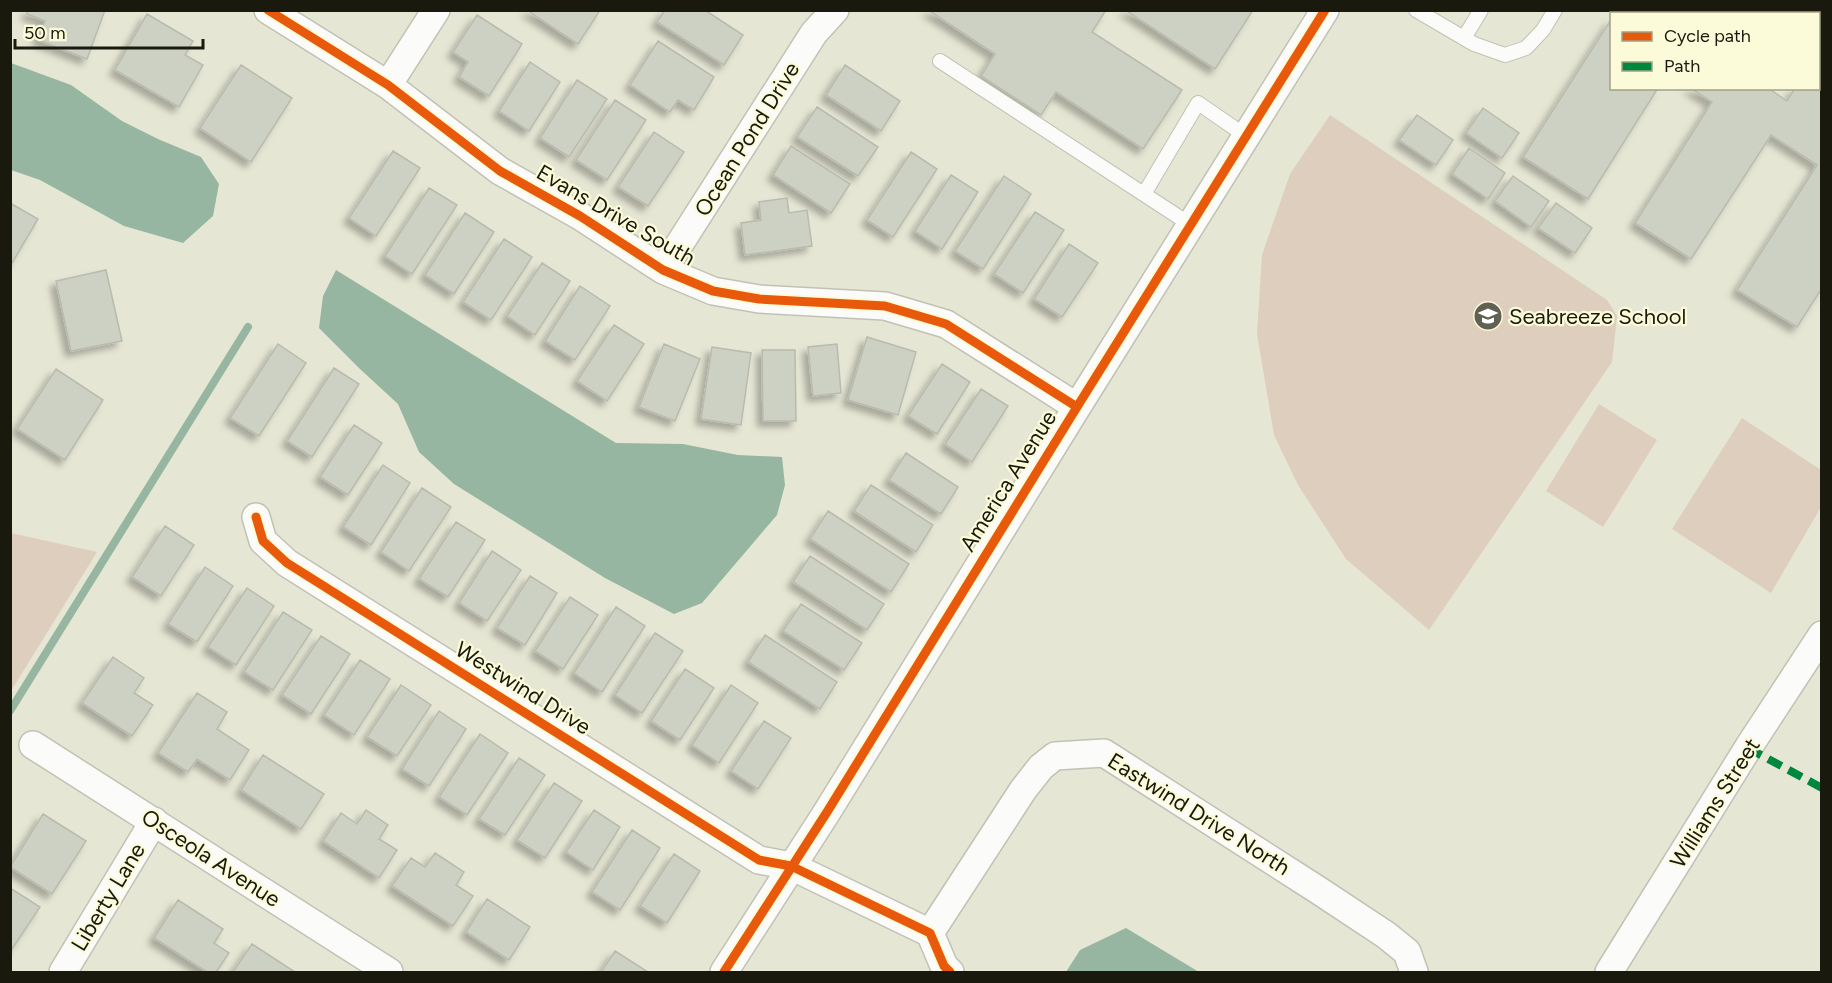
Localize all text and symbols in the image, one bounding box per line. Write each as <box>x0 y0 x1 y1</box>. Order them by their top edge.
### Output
scale bar <box>15 12 202 50</box>
legend <box>1610 12 1820 90</box>
text: 50 m <box>24 22 66 44</box>
text: Cycle path <box>1664 25 1751 47</box>
text: Path <box>1664 55 1700 77</box>
street label: Ocean Pond Drive <box>689 57 805 221</box>
street label: Evans Drive South <box>532 159 700 271</box>
school or university icon: Seabreeze School <box>1472 300 1504 332</box>
place label: Seabreeze School <box>1509 303 1686 330</box>
street label: America Avenue <box>954 406 1062 556</box>
street label: Westwind Drive <box>450 636 596 740</box>
street label: Williams Street <box>1664 733 1766 873</box>
street label: Eastwind Drive North <box>1103 747 1295 881</box>
street label: Osceola Avenue <box>137 803 285 913</box>
street label: Liberty Lane <box>65 838 151 956</box>

